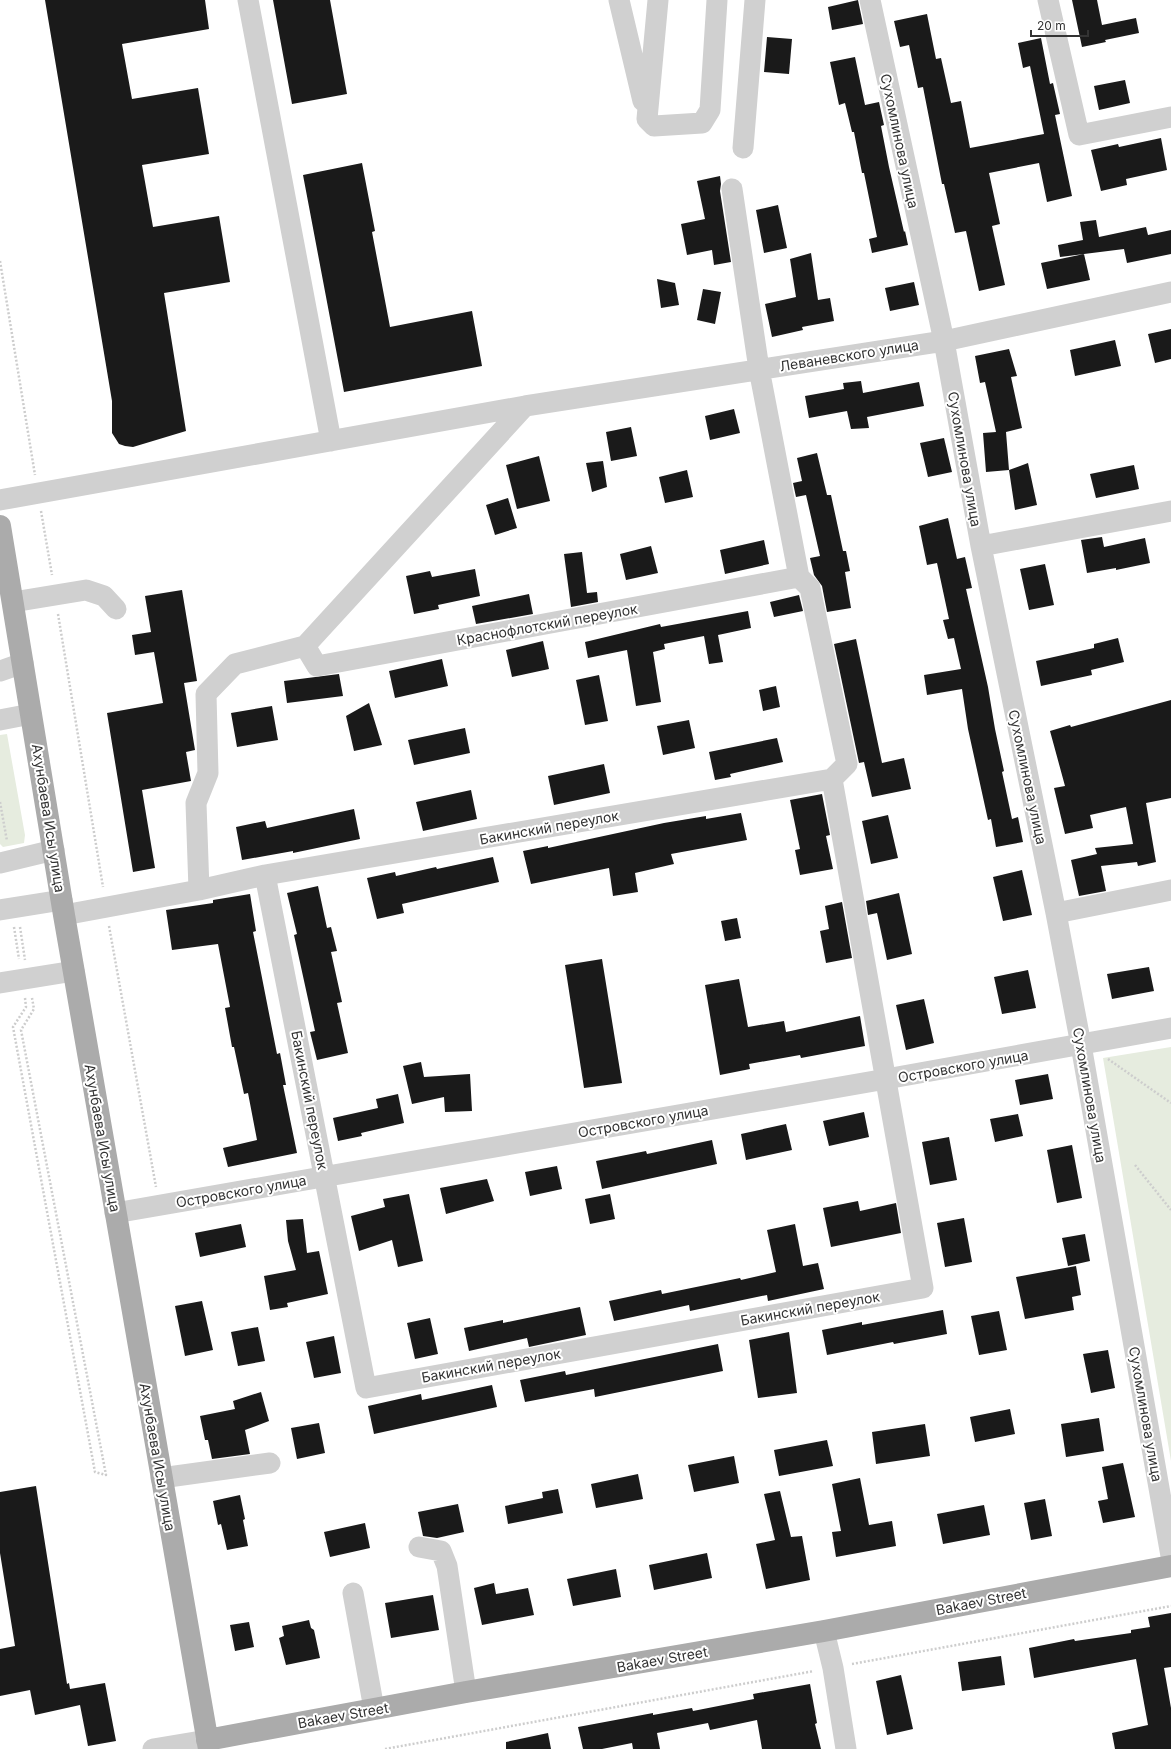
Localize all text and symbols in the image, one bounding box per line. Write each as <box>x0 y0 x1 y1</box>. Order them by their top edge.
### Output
scale bar <box>1031 12 1088 38</box>
text: 20 m <box>1037 18 1066 33</box>
street label: Сухомлинова улица <box>877 72 923 210</box>
street label: Леваневского улица <box>778 336 920 374</box>
street label: Сухомлинова улица <box>945 390 985 528</box>
street label: Краснофлотский переулок <box>455 600 639 648</box>
street label: Сухомлинова улица <box>1005 708 1051 846</box>
street label: Ахунбаева Исы улица <box>29 743 69 893</box>
street label: Бакинский переулок <box>478 806 620 848</box>
street label: Сухомлинова улица <box>1070 1026 1110 1164</box>
street label: Бакинский переулок <box>288 1029 332 1171</box>
street label: Островского улица <box>897 1046 1029 1086</box>
street label: Ахунбаева Исы улица <box>82 1063 124 1213</box>
street label: Островского улица <box>577 1101 709 1141</box>
street label: Островского улица <box>175 1171 307 1211</box>
street label: Бакинский переулок <box>739 1287 881 1329</box>
street label: Бакинский переулок <box>420 1344 562 1386</box>
street label: Сухомлинова улица <box>1126 1345 1166 1483</box>
street label: Ахунбаева Исы улица <box>137 1382 179 1532</box>
street label: Bakaev Street <box>934 1584 1028 1618</box>
street label: Bakaev Street <box>615 1643 709 1675</box>
street label: Bakaev Street <box>296 1699 390 1731</box>

